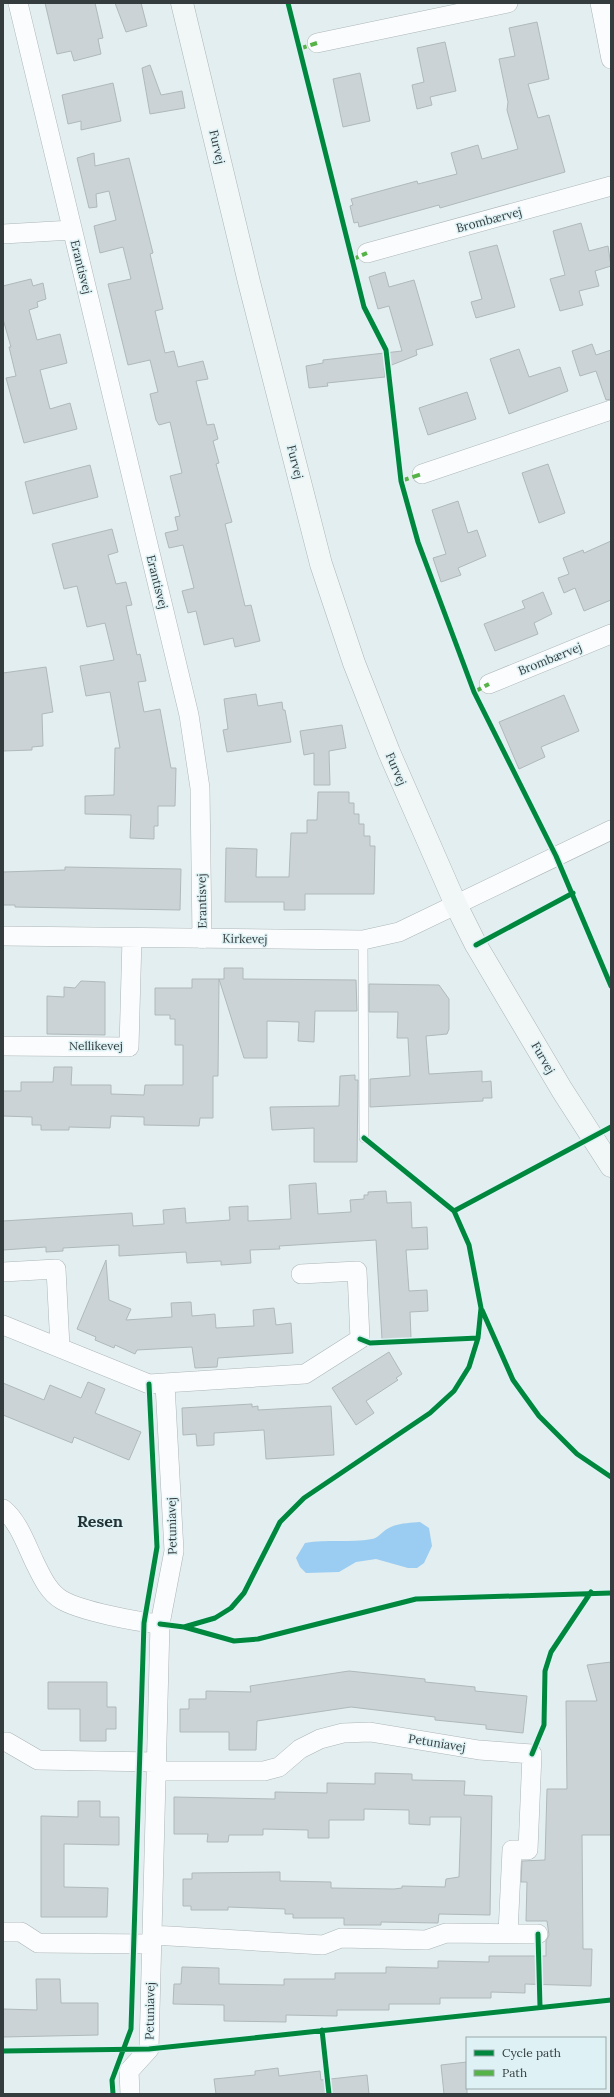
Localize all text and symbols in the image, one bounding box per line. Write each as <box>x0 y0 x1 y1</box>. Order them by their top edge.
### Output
street label: Furvej <box>206 128 229 165</box>
street label: Brombærvej <box>454 204 523 235</box>
street label: Erantisvej <box>68 238 95 295</box>
street label: Furvej <box>284 443 307 480</box>
street label: Erantisvej <box>144 553 171 610</box>
street label: Brombærvej <box>516 639 584 678</box>
street label: Furvej <box>383 750 410 788</box>
street label: Erantisvej <box>194 873 209 929</box>
street label: Kirkevej <box>222 931 268 946</box>
street label: Nellikevej <box>69 1038 123 1053</box>
street label: Furvej <box>528 1039 559 1076</box>
street label: Petuniavej <box>163 1497 180 1555</box>
district label: Resen <box>77 1511 123 1531</box>
street label: Petuniavej <box>407 1731 467 1754</box>
street label: Petuniavej <box>141 1982 158 2040</box>
legend <box>466 2037 606 2089</box>
text: Cycle path <box>502 2045 561 2060</box>
text: Path <box>502 2065 527 2080</box>

